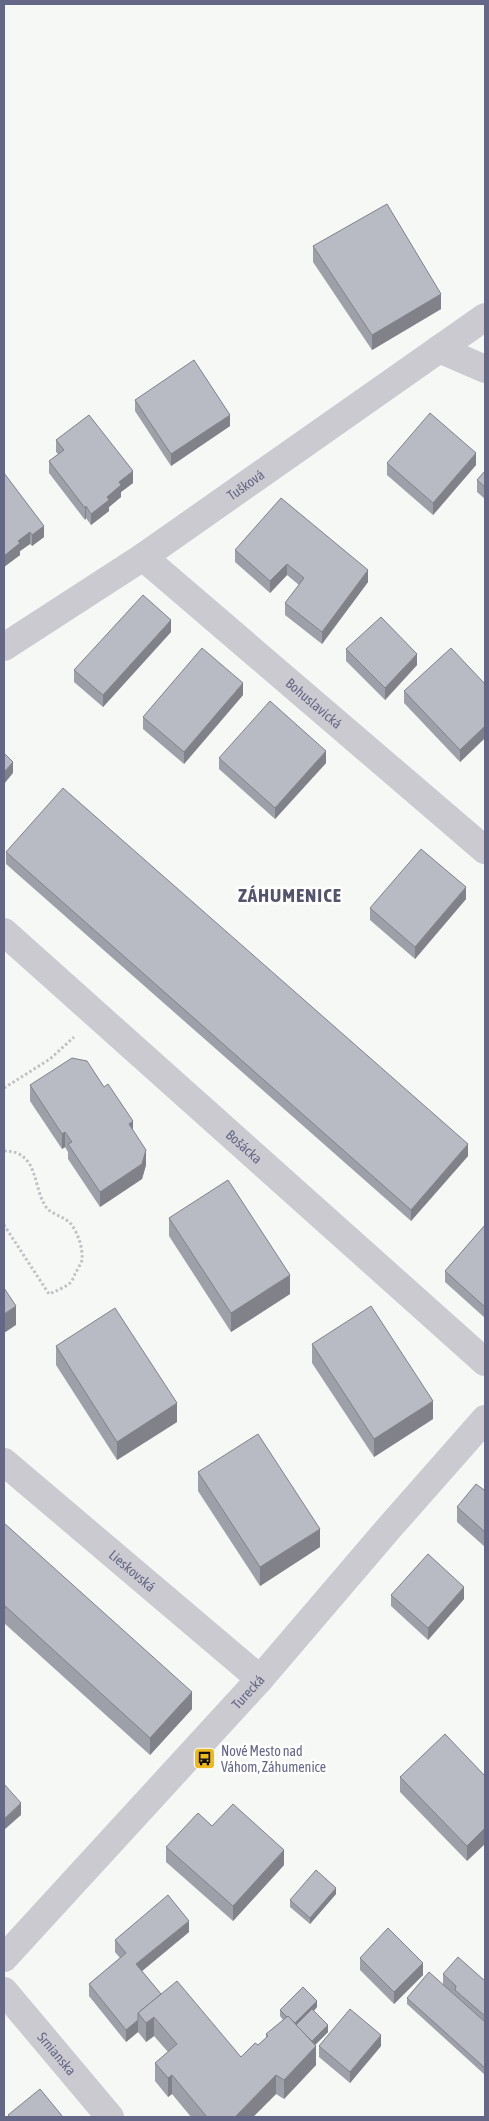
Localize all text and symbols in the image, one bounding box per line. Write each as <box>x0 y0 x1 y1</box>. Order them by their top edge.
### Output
street label: Tušková <box>224 466 267 503</box>
street label: Bohuslavická <box>283 675 345 732</box>
district label: ZÁHUMENICE <box>238 884 342 906</box>
street label: Bošácka <box>223 1126 265 1167</box>
street label: Lieskovská <box>106 1547 159 1595</box>
street label: Turecká <box>228 1672 268 1712</box>
place label: Nové Mesto nad Váhom, Záhumenice <box>221 1743 326 1775</box>
bus stop icon: Nové Mesto nad Váhom, Záhumenice <box>193 1747 217 1771</box>
street label: Srnianska <box>34 2029 79 2078</box>

